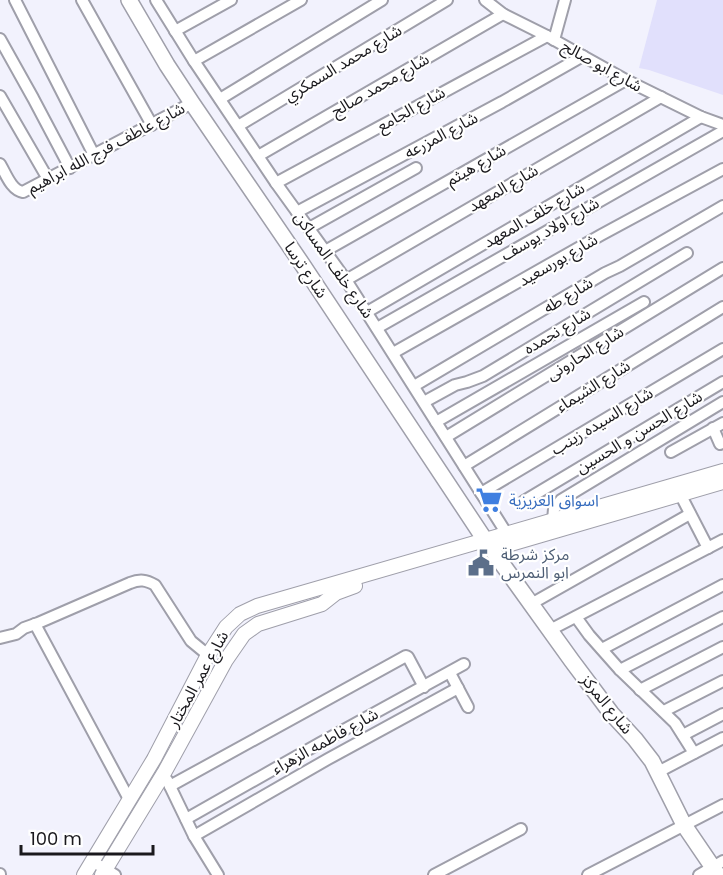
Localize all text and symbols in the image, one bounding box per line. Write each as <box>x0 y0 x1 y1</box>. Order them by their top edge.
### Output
street label: شارع محمد السمكري <box>280 19 407 108</box>
street label: شارع ابو صالح <box>557 34 647 99</box>
street label: شارع محمد صالح <box>327 48 434 123</box>
street label: شارع الجامع <box>373 81 450 138</box>
street label: شارع عاطف فرج الله ابراهيم <box>23 97 189 200</box>
street label: شارع المزرعه <box>400 106 482 165</box>
street label: شارع هيثم <box>442 139 511 192</box>
street label: شارع المعهد <box>464 159 543 218</box>
street label: شارع خلف المعهد <box>479 177 589 254</box>
street label: شارع اولاد يوسف <box>497 192 604 267</box>
street label: شارع خلف المساكن <box>288 207 379 323</box>
street label: شارع بورسعيد <box>514 228 602 293</box>
street label: شارع ترسا <box>278 237 333 303</box>
street label: شارع طه <box>539 271 598 320</box>
street label: شارع نحمده <box>519 302 595 361</box>
street label: شارع الحارونى <box>542 320 629 387</box>
street label: شارع الشيماء <box>552 354 635 419</box>
street label: شارع السيده زينب <box>547 381 658 461</box>
street label: شارع الحسن و الحسين <box>571 385 707 480</box>
supermarket icon: اسواق العزيزية <box>474 485 504 515</box>
place label: اسواق العزيزية <box>509 489 599 512</box>
place label: مركز شرطة ابو النمرس <box>501 543 569 584</box>
public building icon: مركز شرطة ابو النمرس <box>466 548 496 578</box>
street label: شارع عمر المختار <box>161 627 235 733</box>
street label: شارع المركز <box>574 668 638 740</box>
street label: شارع فاطمه الزهراء <box>268 702 383 781</box>
scale bar <box>21 818 153 856</box>
text: 100 m <box>30 826 82 851</box>

